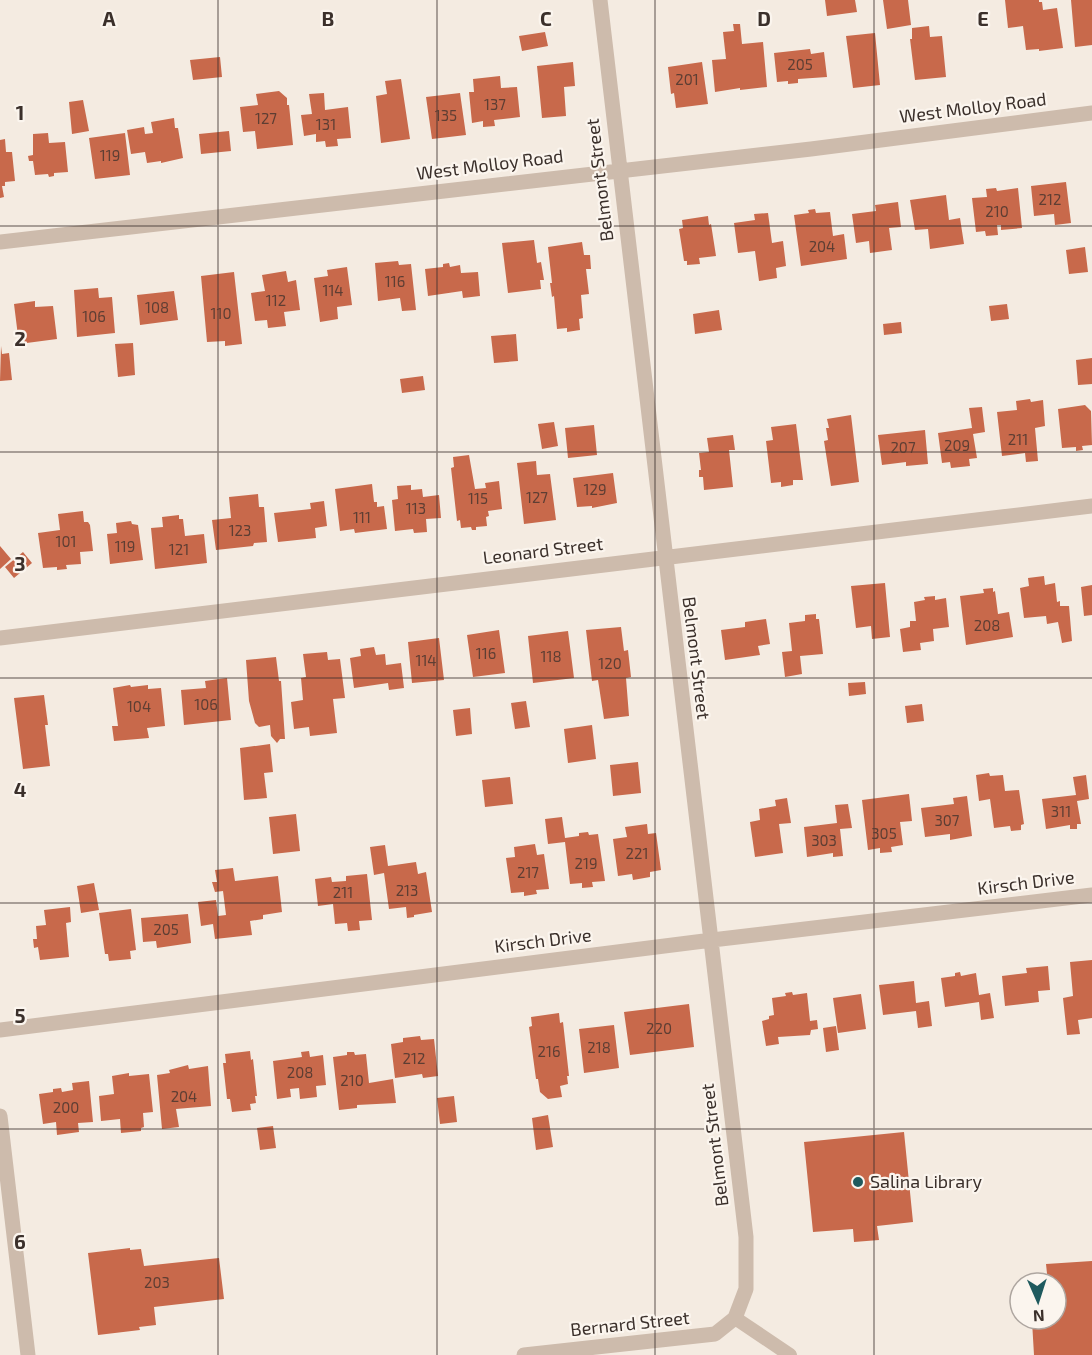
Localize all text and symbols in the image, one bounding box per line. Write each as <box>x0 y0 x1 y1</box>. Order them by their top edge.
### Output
text: A <box>102 6 116 30</box>
text: B <box>322 6 334 30</box>
text: C <box>540 6 552 30</box>
text: D <box>757 6 771 30</box>
text: E <box>977 6 989 30</box>
house number: 205 <box>787 55 813 73</box>
house number: 201 <box>675 70 699 88</box>
street label: West Molloy Road <box>898 87 1048 127</box>
house number: 137 <box>484 95 506 113</box>
text: 1 <box>16 100 24 124</box>
house number: 135 <box>435 106 457 124</box>
house number: 127 <box>255 109 277 127</box>
house number: 131 <box>316 115 336 133</box>
street label: Belmont Street <box>581 117 617 243</box>
street label: West Molloy Road <box>415 144 565 184</box>
house number: 119 <box>100 146 120 164</box>
house number: 212 <box>1039 190 1061 208</box>
house number: 210 <box>985 202 1009 220</box>
house number: 204 <box>809 237 835 255</box>
house number: 116 <box>385 272 405 290</box>
house number: 114 <box>322 281 344 299</box>
house number: 112 <box>266 291 286 309</box>
house number: 108 <box>145 298 169 316</box>
house number: 110 <box>211 304 232 322</box>
house number: 106 <box>82 307 106 325</box>
text: 2 <box>14 326 26 350</box>
house number: 211 <box>1008 430 1028 448</box>
house number: 209 <box>944 436 970 454</box>
house number: 207 <box>890 438 916 456</box>
house number: 129 <box>584 480 606 498</box>
house number: 127 <box>526 488 548 506</box>
house number: 115 <box>468 489 488 507</box>
house number: 113 <box>406 499 426 517</box>
house number: 111 <box>353 508 371 526</box>
house number: 123 <box>229 521 251 539</box>
house number: 101 <box>56 532 77 550</box>
street label: Leonard Street <box>482 532 604 568</box>
house number: 119 <box>115 537 135 555</box>
house number: 121 <box>169 540 189 558</box>
text: 3 <box>14 551 26 575</box>
street label: Belmont Street <box>679 595 715 721</box>
house number: 208 <box>974 616 1000 634</box>
house number: 116 <box>476 644 496 662</box>
house number: 118 <box>540 647 562 665</box>
house number: 114 <box>415 651 437 669</box>
house number: 120 <box>598 654 622 672</box>
house number: 106 <box>194 695 218 713</box>
house number: 104 <box>127 697 151 715</box>
text: 4 <box>14 777 27 801</box>
house number: 311 <box>1051 802 1071 820</box>
house number: 307 <box>934 811 960 829</box>
house number: 305 <box>871 824 897 842</box>
house number: 303 <box>811 831 837 849</box>
house number: 221 <box>626 844 648 862</box>
house number: 219 <box>575 854 597 872</box>
house number: 217 <box>517 863 539 881</box>
street label: Kirsch Drive <box>976 865 1076 899</box>
house number: 213 <box>396 881 418 899</box>
house number: 211 <box>333 883 353 901</box>
house number: 205 <box>153 920 179 938</box>
street label: Kirsch Drive <box>493 923 593 957</box>
text: 5 <box>14 1003 26 1027</box>
house number: 220 <box>646 1019 672 1037</box>
house number: 218 <box>587 1038 611 1056</box>
house number: 216 <box>538 1042 560 1060</box>
house number: 212 <box>403 1049 425 1067</box>
house number: 208 <box>287 1063 313 1081</box>
house number: 210 <box>340 1071 364 1089</box>
street label: Belmont Street <box>696 1082 732 1208</box>
house number: 204 <box>171 1087 197 1105</box>
house number: 200 <box>53 1098 79 1116</box>
place label: Salina Library <box>870 1170 982 1192</box>
marker: Salina Library <box>851 1175 865 1189</box>
text: 6 <box>14 1229 26 1253</box>
north arrow <box>1008 1271 1068 1331</box>
house number: 203 <box>144 1273 170 1291</box>
street label: Bernard Street <box>569 1306 691 1340</box>
text: N <box>1033 1307 1045 1326</box>

